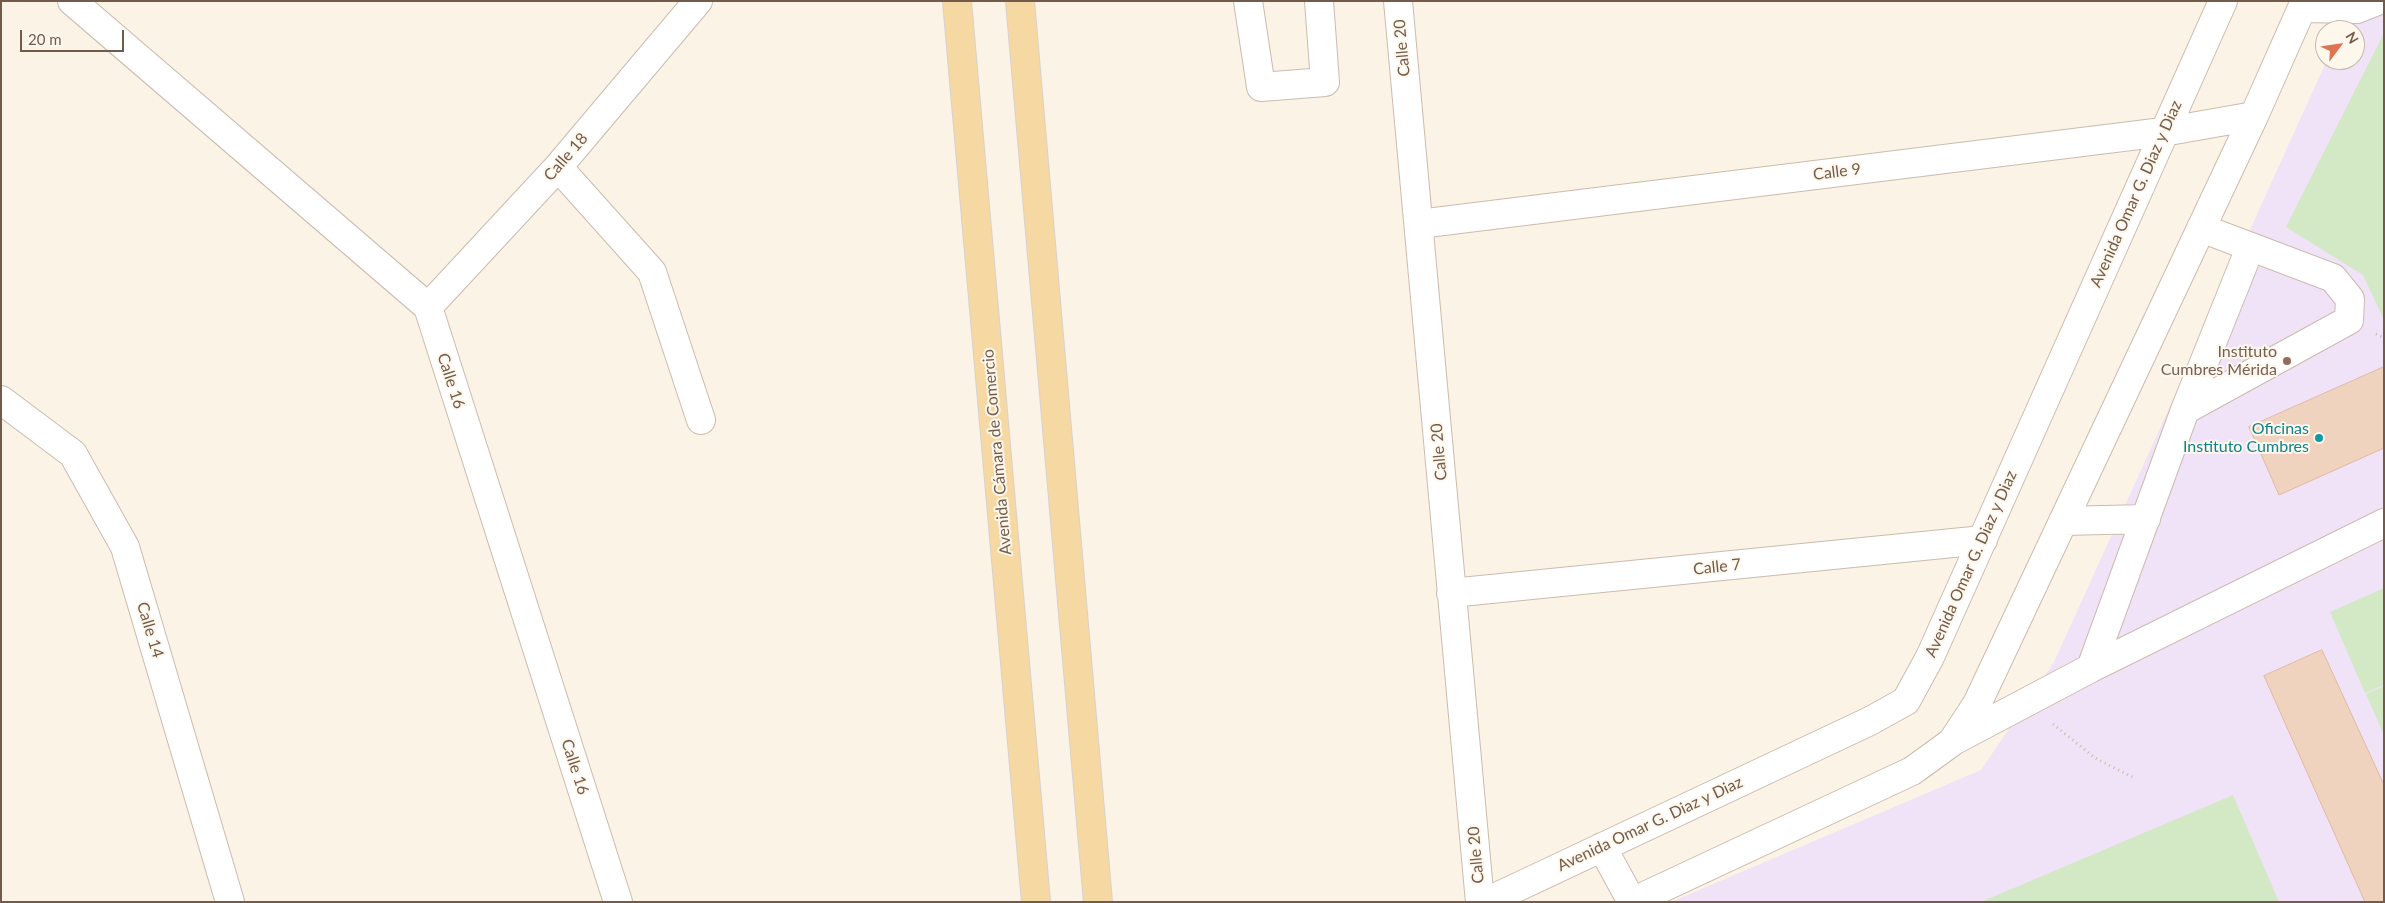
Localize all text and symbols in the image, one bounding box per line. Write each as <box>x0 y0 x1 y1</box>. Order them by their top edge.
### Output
street label: Calle 20 <box>1390 19 1414 77</box>
scale bar <box>22 20 126 52</box>
north arrow <box>2315 20 2365 70</box>
text: N <box>2342 29 2362 47</box>
text: 20 m <box>28 30 62 48</box>
street label: Avenida Omar G. Diaz y Diaz <box>2086 98 2186 290</box>
street label: Calle 18 <box>540 129 592 185</box>
street label: Calle 9 <box>1812 160 1862 184</box>
place label: Instituto Cumbres Mérida <box>2161 342 2277 380</box>
street label: Avenida Cámara de Comercio <box>978 348 1016 556</box>
street label: Calle 16 <box>433 351 469 411</box>
marker: Instituto Cumbres Mérida <box>2281 355 2293 367</box>
place label: Oficinas Instituto Cumbres <box>2183 419 2309 457</box>
street label: Calle 20 <box>1427 423 1451 481</box>
marker: Oficinas Instituto Cumbres <box>2313 432 2325 444</box>
street label: Avenida Omar G. Diaz y Diaz <box>1921 468 2021 660</box>
street label: Calle 7 <box>1692 555 1742 579</box>
street label: Calle 14 <box>132 600 168 660</box>
street label: Calle 16 <box>557 737 593 797</box>
street label: Avenida Omar G. Diaz y Diaz <box>1554 773 1746 875</box>
street label: Calle 20 <box>1464 826 1488 884</box>

